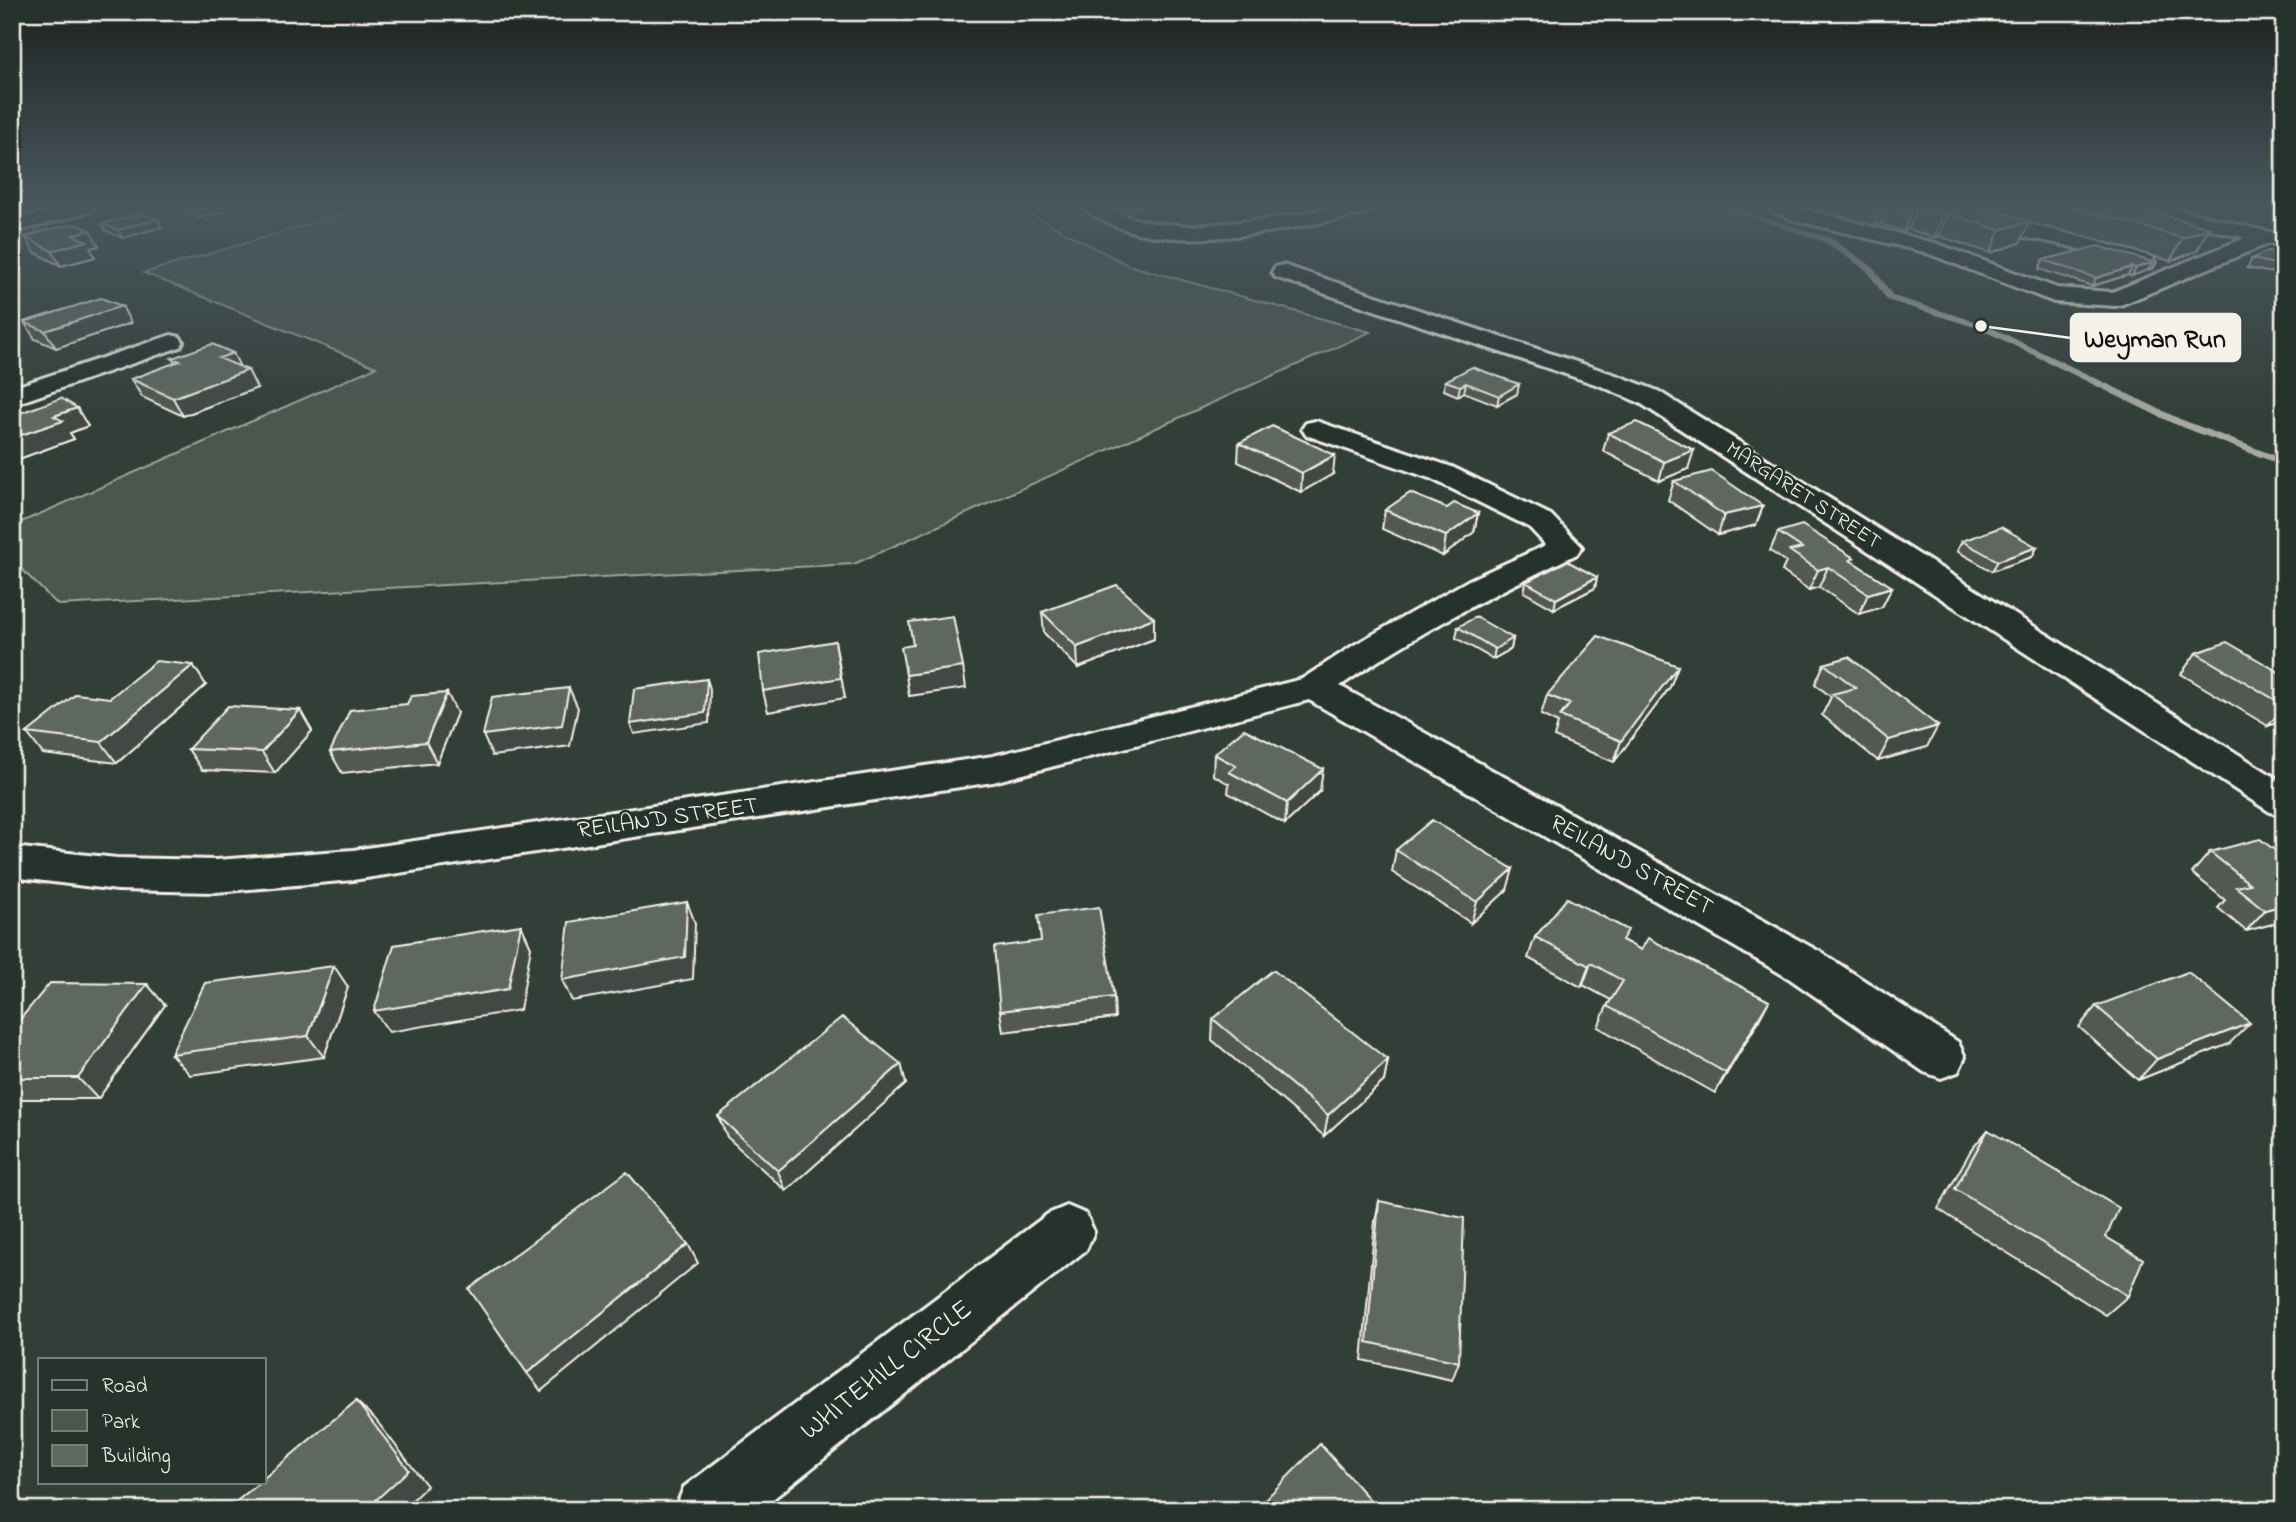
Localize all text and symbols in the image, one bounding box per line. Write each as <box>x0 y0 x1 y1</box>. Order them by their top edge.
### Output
callout: Weyman Run <box>2071 314 2240 361</box>
text: Weyman Run <box>2084 322 2226 360</box>
street label: MARGARET STREET <box>1719 434 1887 558</box>
street label: REILAND STREET <box>575 789 761 849</box>
street label: REILAND STREET <box>1543 807 1719 926</box>
street label: WHITEHILL CIRCLE <box>792 1291 982 1451</box>
legend <box>38 1358 266 1484</box>
text: Road <box>102 1372 148 1402</box>
text: Park <box>102 1408 141 1438</box>
text: Building <box>101 1442 171 1474</box>

